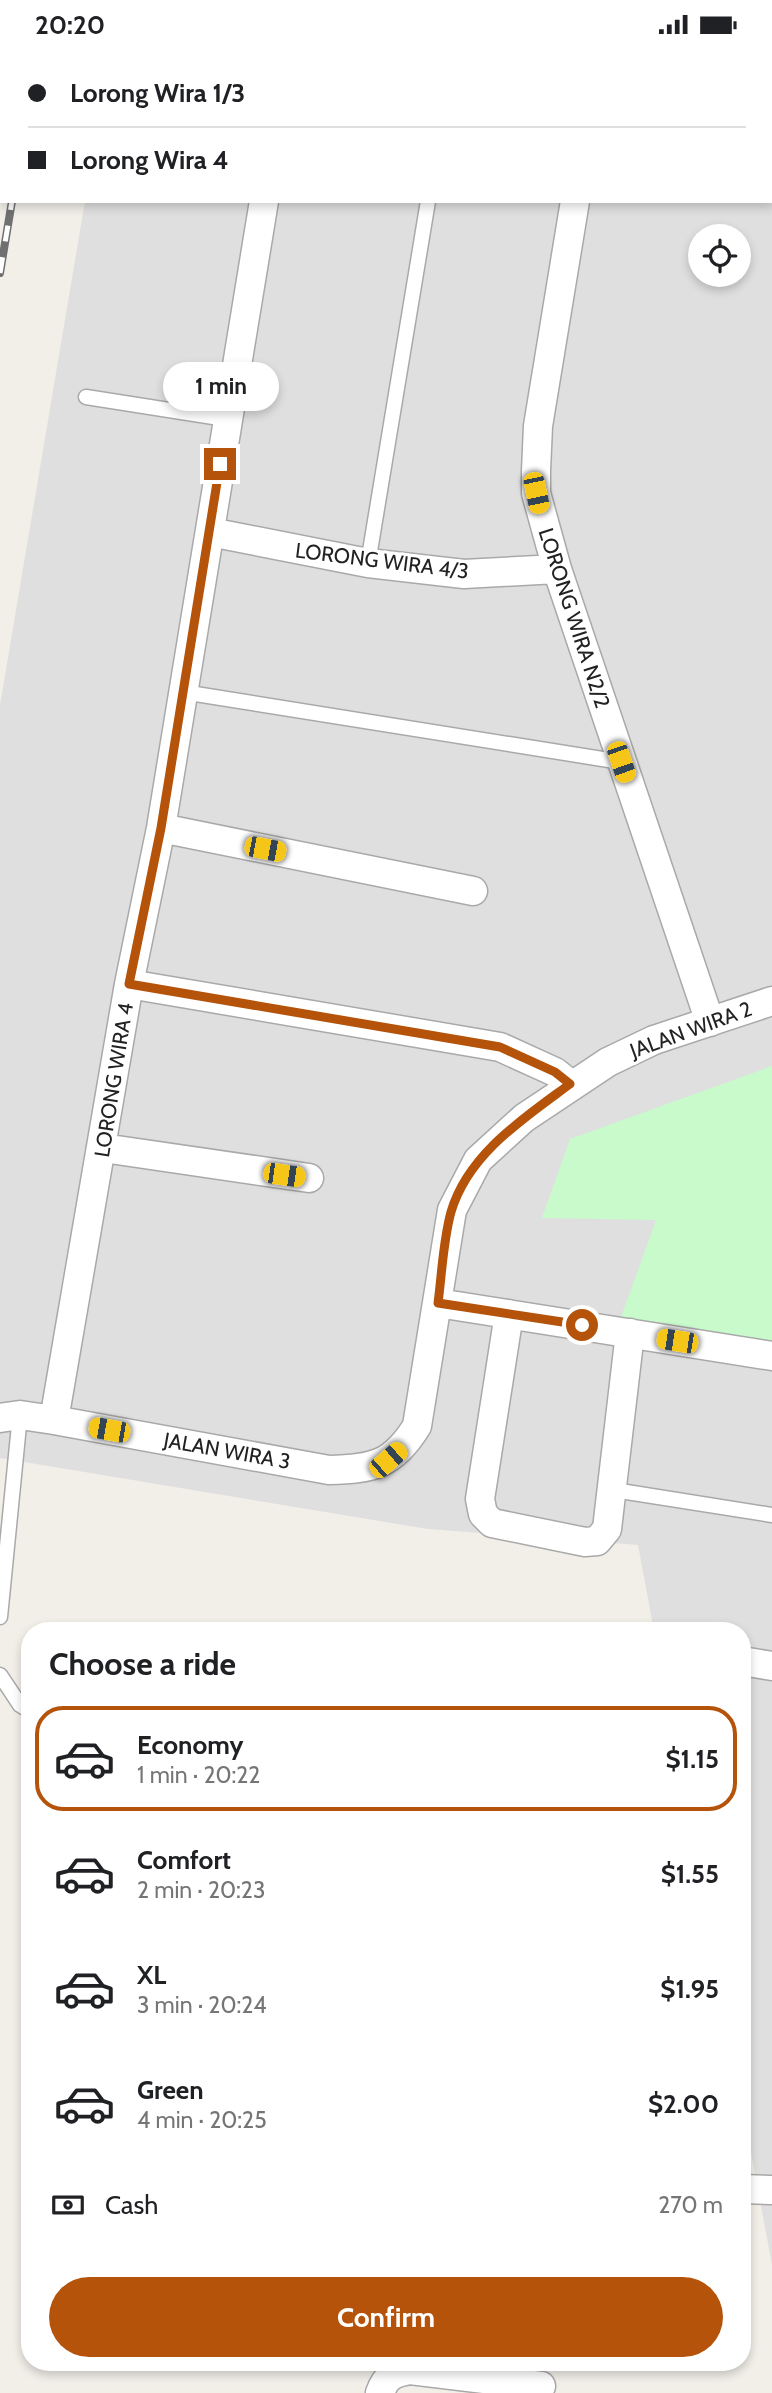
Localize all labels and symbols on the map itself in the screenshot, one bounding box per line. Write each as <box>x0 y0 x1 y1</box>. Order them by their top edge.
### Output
callout: 1 min <box>162 363 278 411</box>
route end <box>204 448 236 480</box>
car <box>522 470 551 516</box>
street label: LORONG WIRA N2/2 <box>534 525 615 711</box>
street label: LORONG WIRA 4/3 <box>294 537 470 584</box>
car <box>605 739 638 785</box>
car <box>243 835 288 863</box>
street label: JALAN WIRA 2 <box>626 996 755 1063</box>
street label: LORONG WIRA 4 <box>89 1001 138 1159</box>
car <box>262 1162 307 1188</box>
route start <box>566 1309 598 1341</box>
car <box>655 1327 700 1355</box>
car <box>87 1416 132 1444</box>
street label: JALAN WIRA 3 <box>161 1427 292 1474</box>
car <box>366 1438 411 1482</box>

